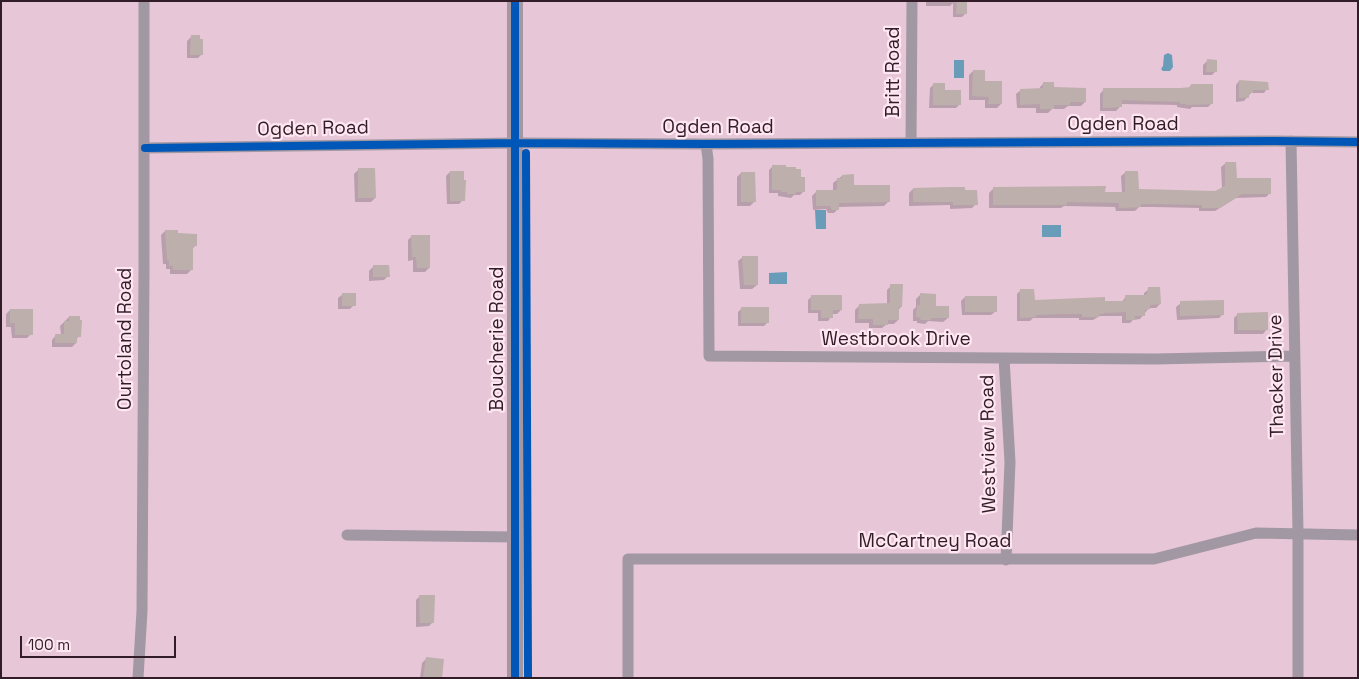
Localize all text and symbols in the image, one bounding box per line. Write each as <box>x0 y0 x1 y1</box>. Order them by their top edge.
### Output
street label: Britt Road <box>883 27 905 117</box>
street label: Ogden Road <box>1067 114 1179 136</box>
street label: Ogden Road <box>257 117 369 141</box>
street label: Ogden Road <box>662 117 774 139</box>
street label: Boucherie Road <box>487 267 509 411</box>
street label: Ourtoland Road <box>115 268 137 410</box>
street label: Thacker Drive <box>1265 314 1289 438</box>
street label: Westbrook Drive <box>821 329 971 351</box>
street label: Westview Road <box>976 374 1002 514</box>
street label: McCartney Road <box>859 531 1011 553</box>
scale bar <box>22 626 179 658</box>
text: 100 m <box>28 635 70 654</box>

